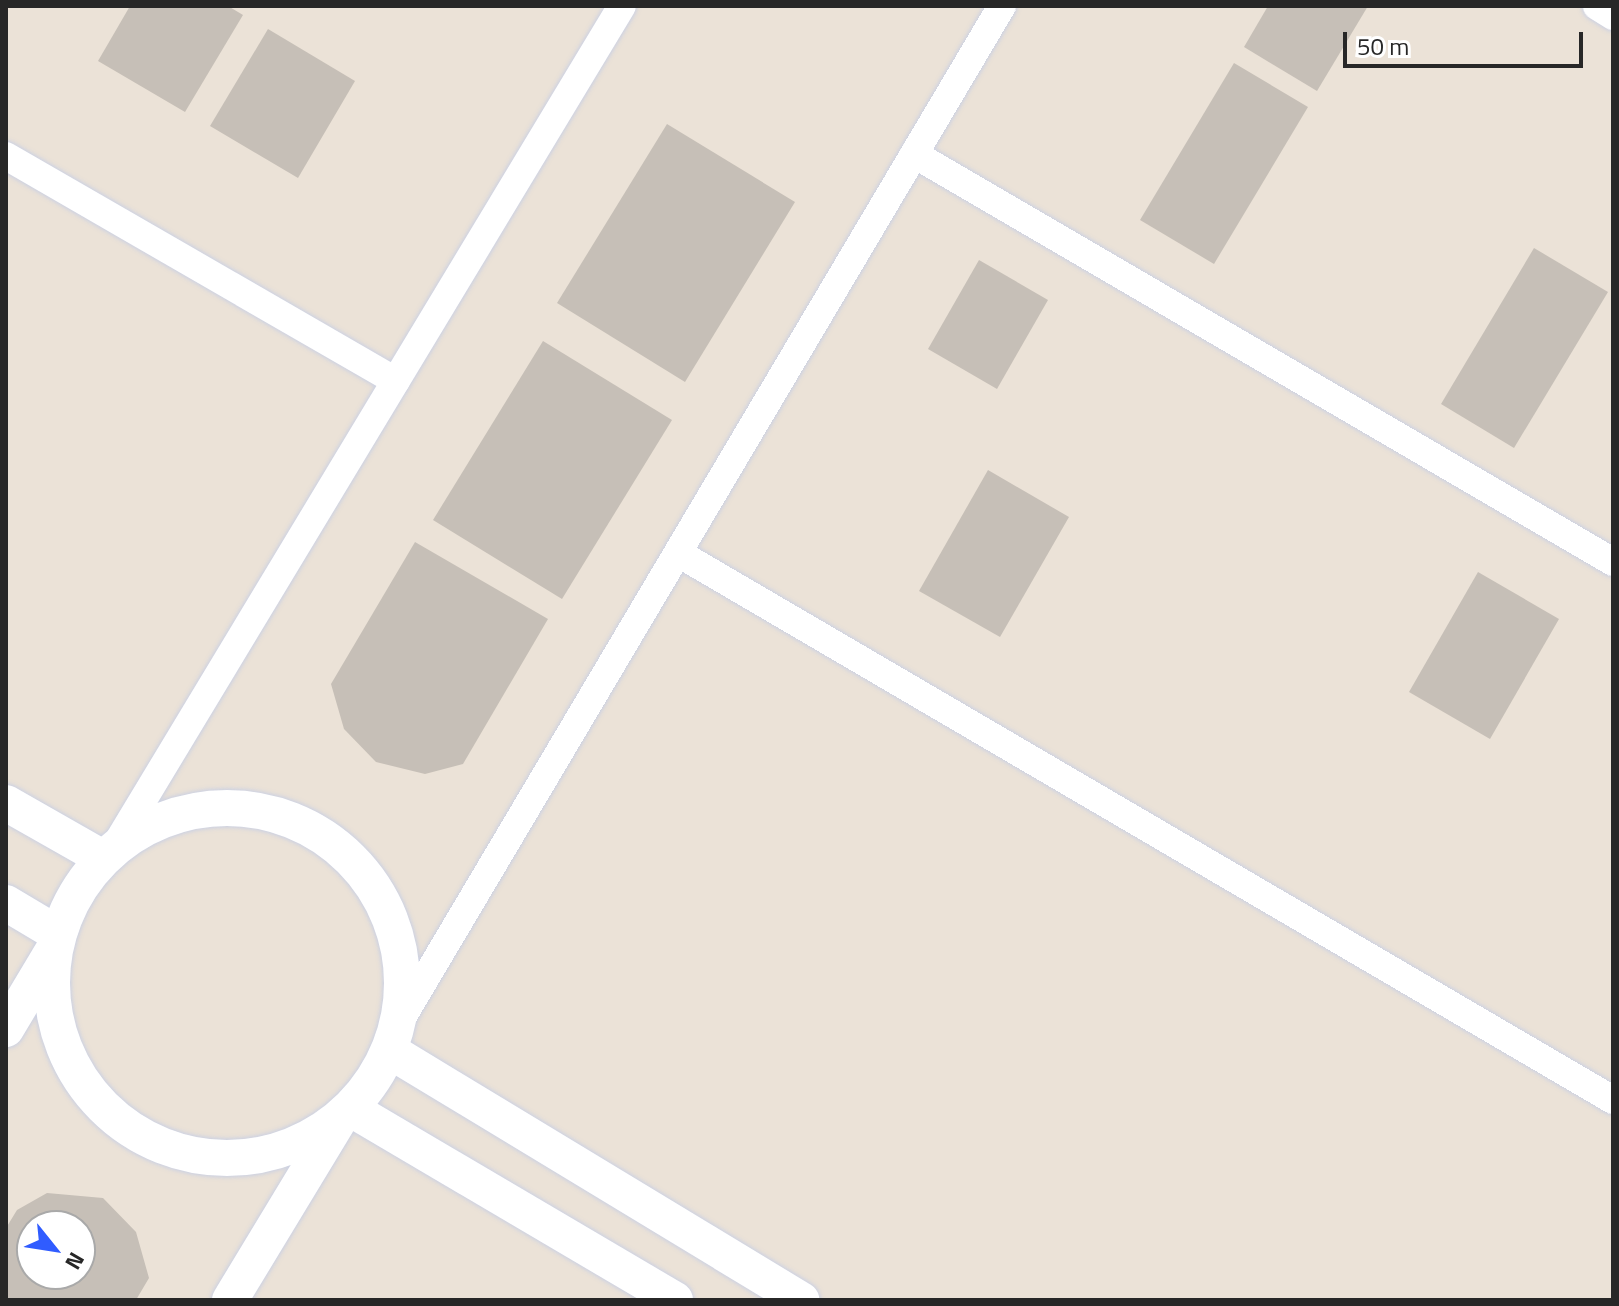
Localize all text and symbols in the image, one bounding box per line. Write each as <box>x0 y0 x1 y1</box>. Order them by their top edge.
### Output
scale bar <box>1347 16 1587 66</box>
text: 50 m <box>1357 28 1409 64</box>
north arrow <box>16 1210 96 1290</box>
text: N <box>57 1246 94 1276</box>

